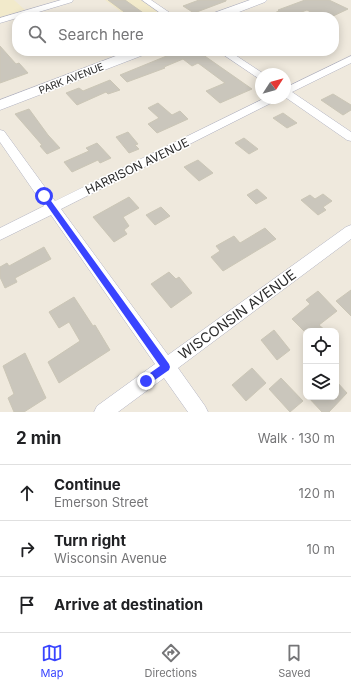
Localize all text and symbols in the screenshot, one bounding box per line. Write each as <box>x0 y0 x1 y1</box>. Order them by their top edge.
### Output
search box <box>12 12 339 56</box>
icon: search <box>26 23 48 45</box>
text: Search here <box>58 25 144 44</box>
street label: PARK AVENUE <box>37 60 105 96</box>
north arrow <box>255 68 291 104</box>
street label: HARRISON AVENUE <box>83 134 191 198</box>
route start <box>35 187 53 205</box>
street label: WISCONSIN AVENUE <box>175 266 299 362</box>
map controls <box>303 328 339 400</box>
button: locate <box>303 328 339 364</box>
button: layers <box>303 364 339 400</box>
route end <box>137 372 155 390</box>
text: 2 min <box>16 428 61 448</box>
text: Walk · 130 m <box>258 430 335 446</box>
text: Continue <box>54 475 121 494</box>
icon: ahead <box>16 482 38 504</box>
text: 120 m <box>299 485 335 501</box>
text: Emerson Street <box>54 494 148 510</box>
text: Turn right <box>54 531 126 550</box>
icon: right <box>16 538 38 560</box>
text: 10 m <box>306 541 335 557</box>
text: Wisconsin Avenue <box>54 550 167 566</box>
icon: arrive <box>16 594 38 616</box>
text: Arrive at destination <box>54 595 203 614</box>
tab: Map <box>41 642 63 680</box>
tab: Directions <box>145 642 197 680</box>
tab: Saved <box>278 642 310 680</box>

